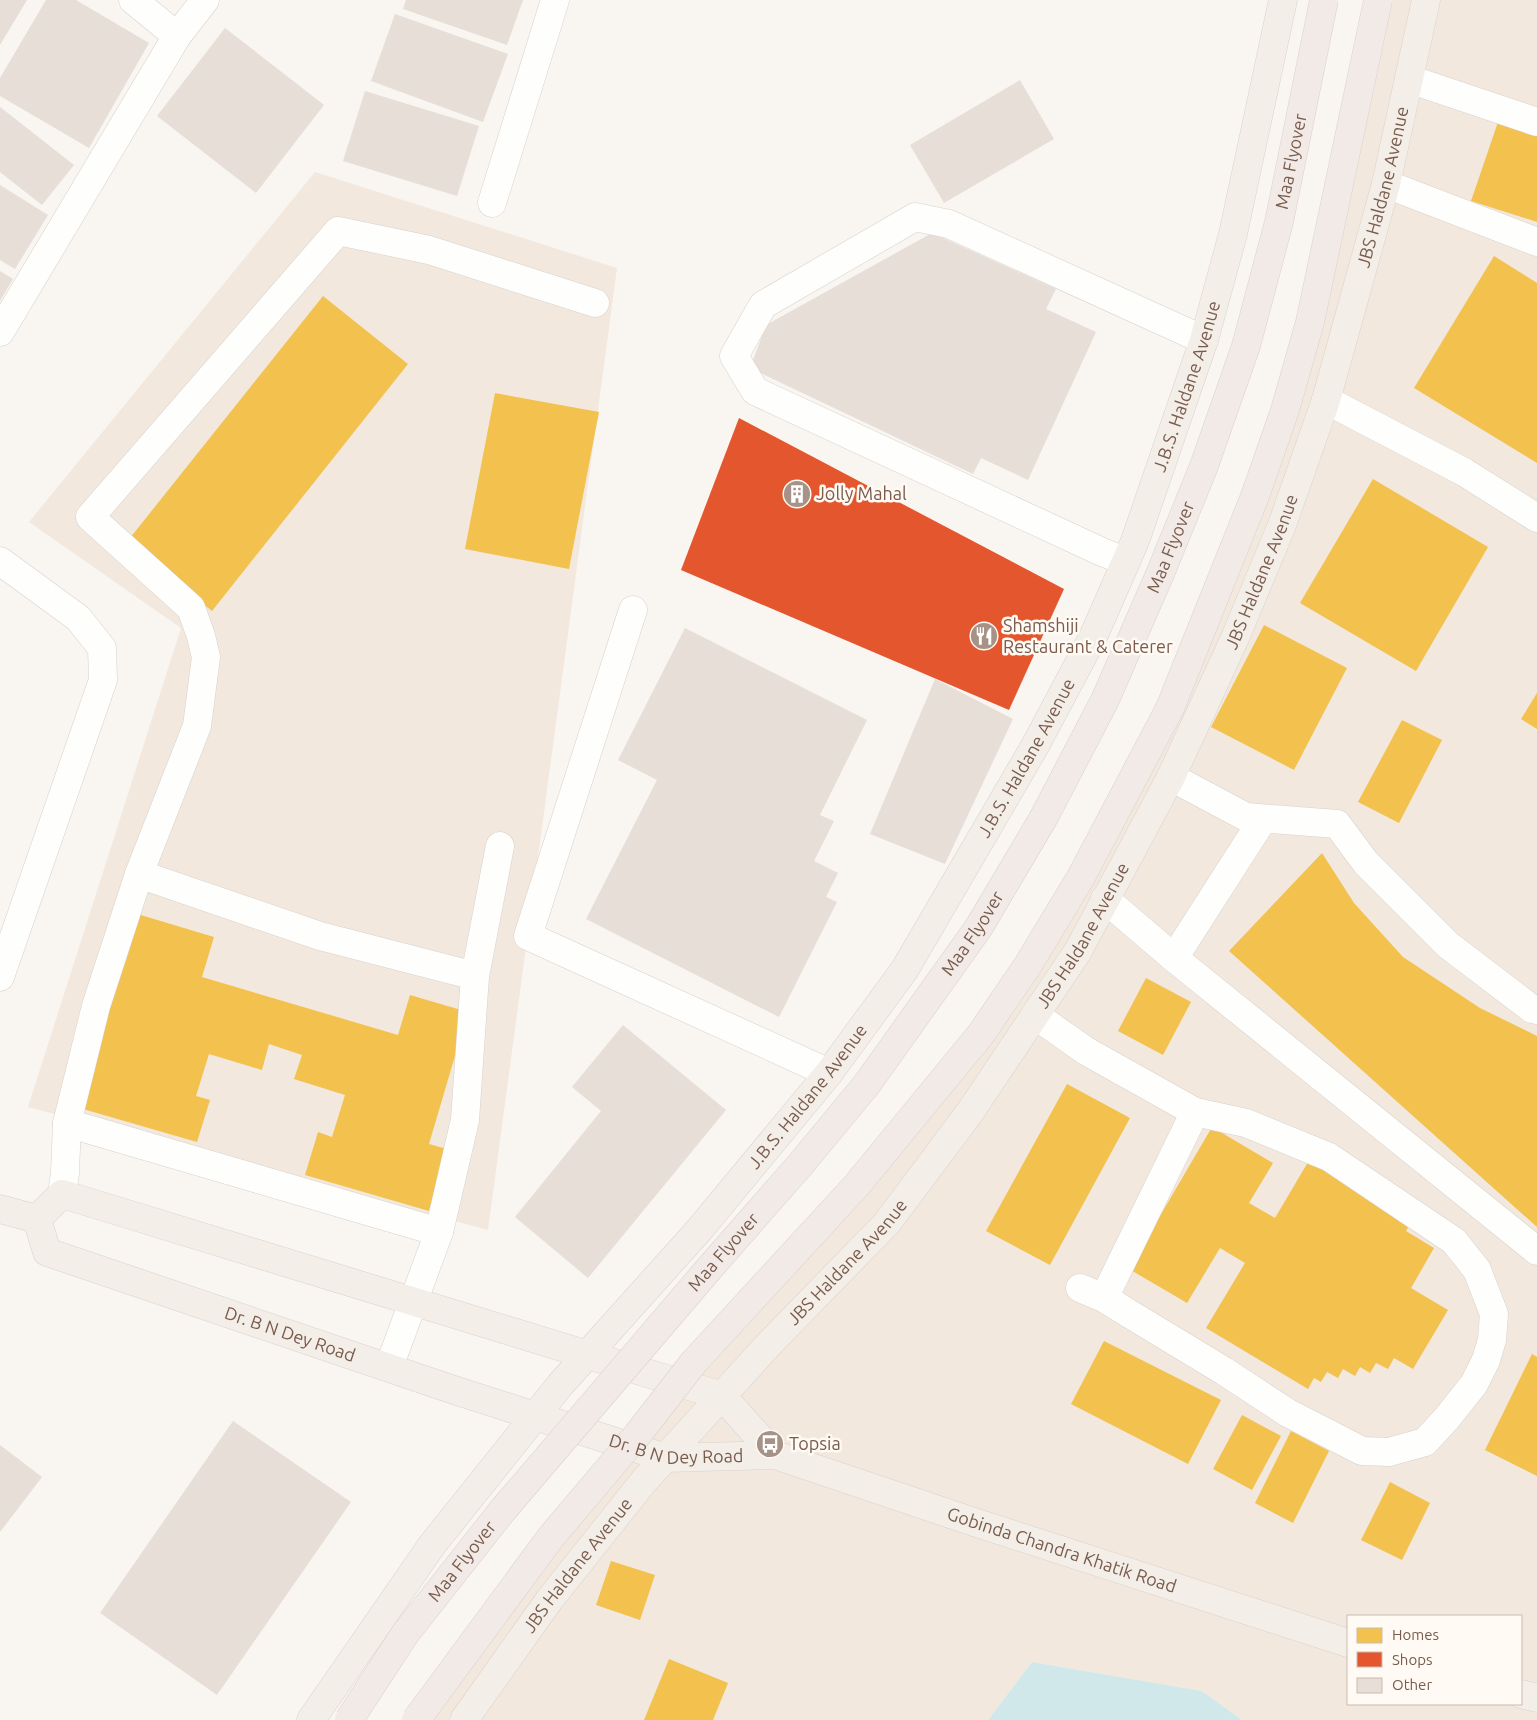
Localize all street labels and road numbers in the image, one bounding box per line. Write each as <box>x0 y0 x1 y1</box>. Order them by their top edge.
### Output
street label: JBS Haldane Avenue <box>1352 105 1412 270</box>
street label: Maa Flyover <box>1271 111 1310 211</box>
street label: J.B.S. Haldane Avenue <box>1148 298 1223 474</box>
street label: JBS Haldane Avenue <box>1220 492 1301 652</box>
street label: Maa Flyover <box>1142 498 1198 596</box>
street label: J.B.S. Haldane Avenue <box>973 675 1078 841</box>
street label: JBS Haldane Avenue <box>1032 859 1132 1012</box>
street label: Maa Flyover <box>937 887 1007 979</box>
street label: J.B.S. Haldane Avenue <box>743 1020 870 1172</box>
street label: JBS Haldane Avenue <box>783 1195 910 1328</box>
street label: Maa Flyover <box>683 1208 762 1295</box>
street label: Dr. B N Dey Road <box>222 1302 358 1365</box>
street label: Dr. B N Dey Road <box>607 1429 744 1467</box>
street label: JBS Haldane Avenue <box>518 1493 636 1636</box>
street label: Gobinda Chandra Khatik Road <box>945 1503 1179 1596</box>
street label: Maa Flyover <box>423 1516 499 1605</box>

